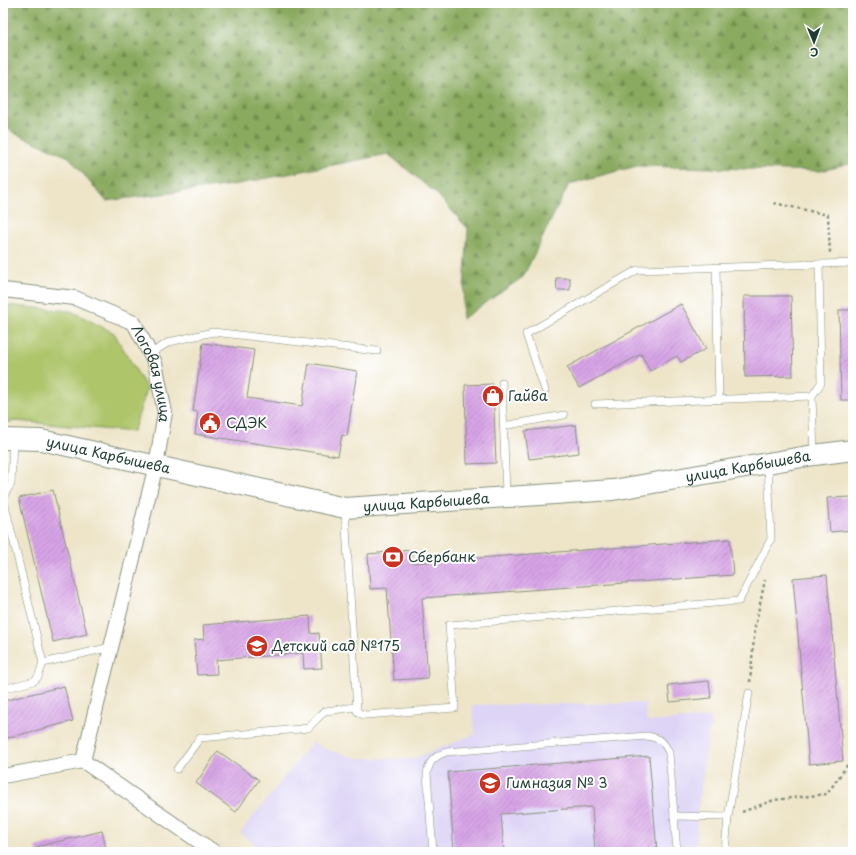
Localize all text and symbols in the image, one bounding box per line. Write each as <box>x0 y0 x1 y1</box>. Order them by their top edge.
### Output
north arrow <box>794 22 834 62</box>
text: С <box>810 44 818 61</box>
street label: Логовая улица <box>127 321 176 425</box>
shop icon: Гайва <box>480 383 506 409</box>
place label: Гайва <box>508 385 548 406</box>
public building icon: СДЭК <box>197 410 223 436</box>
place label: СДЭК <box>226 412 267 433</box>
street label: улица Карбышева <box>44 431 173 479</box>
street label: улица Карбышева <box>684 445 812 487</box>
street label: улица Карбышева <box>362 487 490 517</box>
bank icon: Сбербанк <box>380 544 406 570</box>
place label: Сбербанк <box>408 546 476 567</box>
school or university icon: Детский сад №175 <box>244 633 270 659</box>
place label: Детский сад №175 <box>271 635 400 656</box>
school or university icon: Гимназия № 3 <box>477 770 503 796</box>
place label: Гимназия № 3 <box>506 772 608 793</box>

